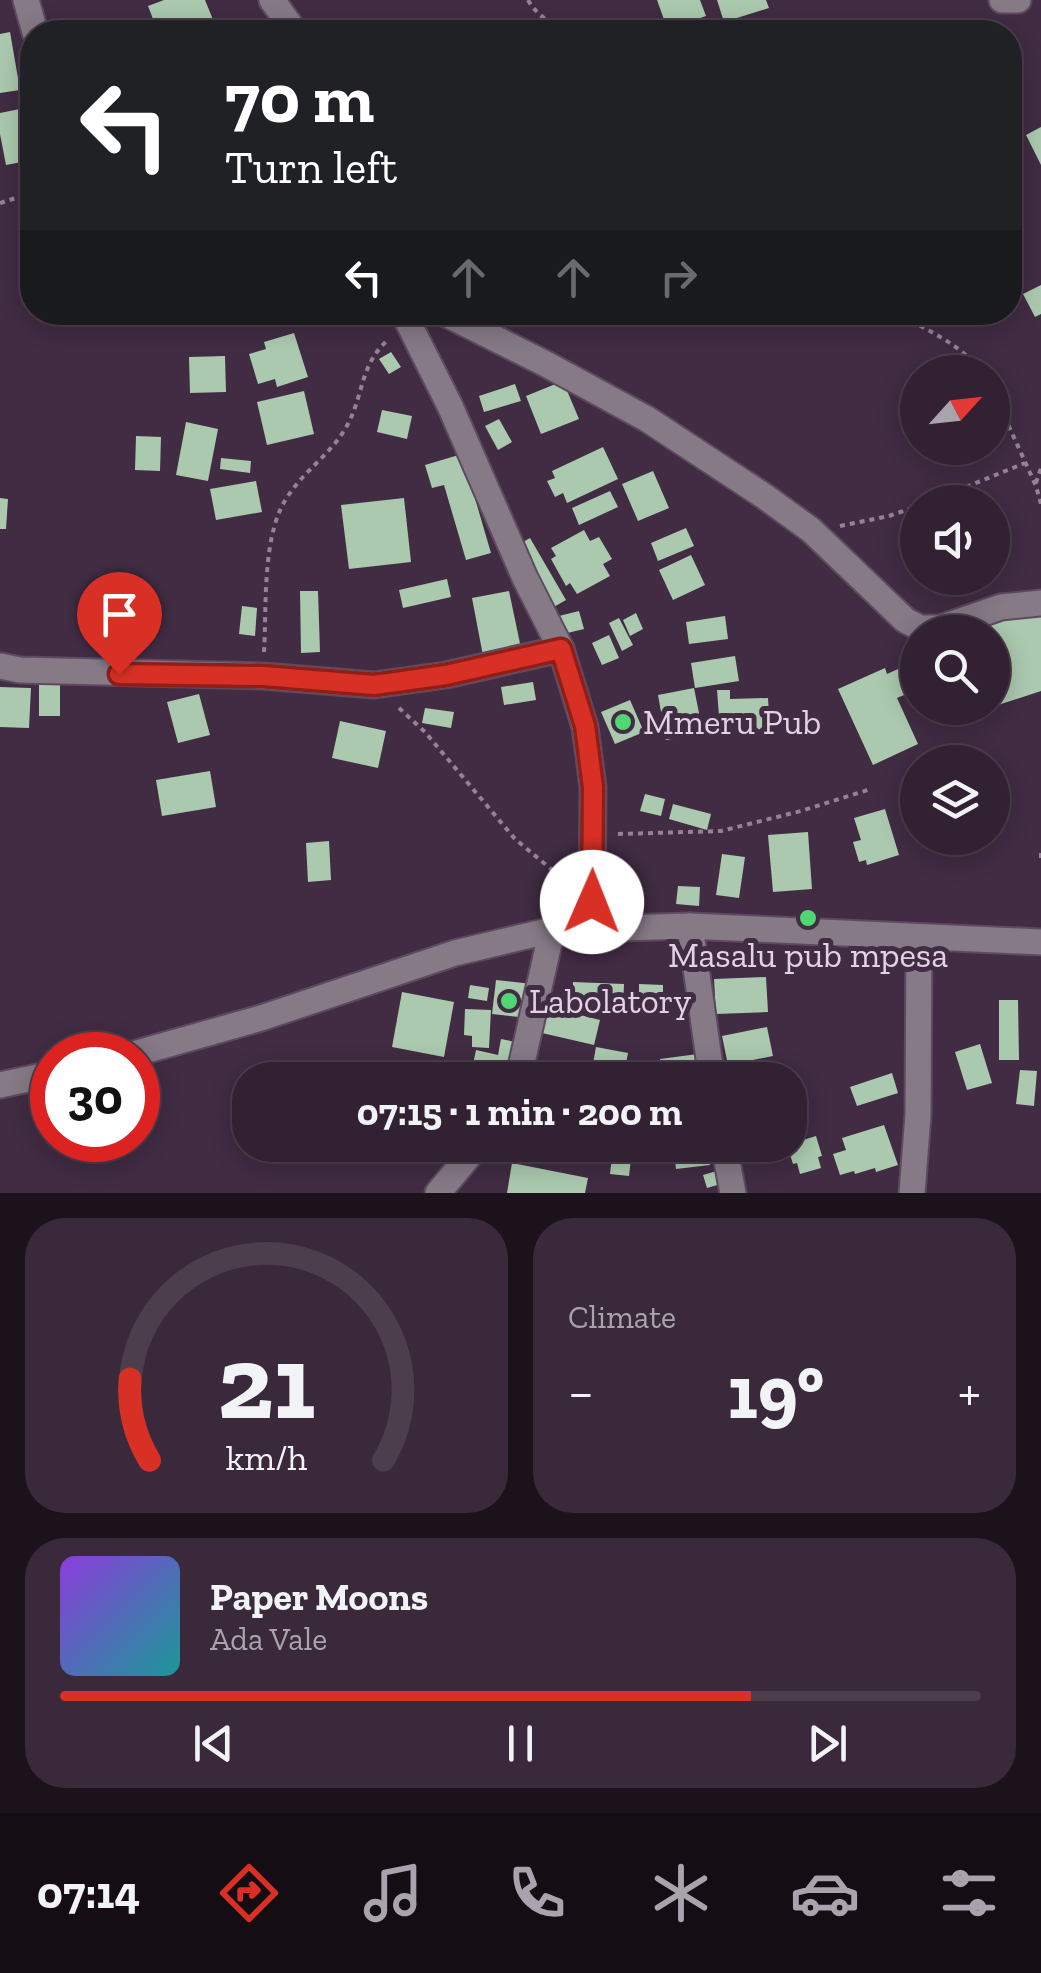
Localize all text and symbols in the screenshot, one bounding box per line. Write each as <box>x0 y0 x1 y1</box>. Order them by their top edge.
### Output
text: 70 m <box>225 56 374 140</box>
icon: left <box>60 60 190 190</box>
text: Turn left <box>225 141 397 195</box>
icon: left <box>336 250 391 305</box>
icon: ahead <box>441 250 496 305</box>
icon: ahead <box>546 250 601 305</box>
icon: right <box>651 250 706 305</box>
north arrow <box>900 355 1010 465</box>
map controls <box>900 355 1010 855</box>
button: sound <box>900 485 1010 595</box>
pin <box>77 572 162 675</box>
icon: arrive <box>92 587 147 642</box>
button: search <box>900 615 1010 725</box>
place label: Mmeru Pub <box>643 701 821 743</box>
marker: Mmeru Pub <box>612 711 634 733</box>
button: layers <box>900 745 1010 855</box>
position arrow <box>540 850 644 954</box>
marker: Masalu pub mpesa <box>797 907 819 929</box>
place label: Masalu pub mpesa <box>668 934 948 976</box>
place label: Labolatory <box>529 980 691 1022</box>
marker: Labolatory <box>498 990 520 1012</box>
speed limit sign: 30 <box>30 1032 160 1162</box>
text: 07:15 · 1 min · 200 m <box>357 1089 682 1135</box>
text: Climate <box>568 1298 676 1336</box>
text: 21 <box>218 1320 315 1445</box>
text: 19° <box>727 1347 824 1437</box>
text: − <box>568 1359 594 1425</box>
text: + <box>958 1359 981 1425</box>
text: km/h <box>226 1436 307 1479</box>
text: Paper Moons <box>210 1574 428 1620</box>
text: Ada Vale <box>210 1620 327 1658</box>
icon: previous <box>186 1716 241 1771</box>
icon: pause <box>493 1716 548 1771</box>
icon: next <box>800 1716 855 1771</box>
icon: directions <box>214 1858 284 1928</box>
icon: music <box>358 1858 428 1928</box>
icon: phone <box>502 1858 572 1928</box>
icon: climate <box>646 1858 716 1928</box>
icon: car <box>790 1858 860 1928</box>
icon: filters <box>934 1858 1004 1928</box>
text: 07:14 <box>37 1866 140 1920</box>

